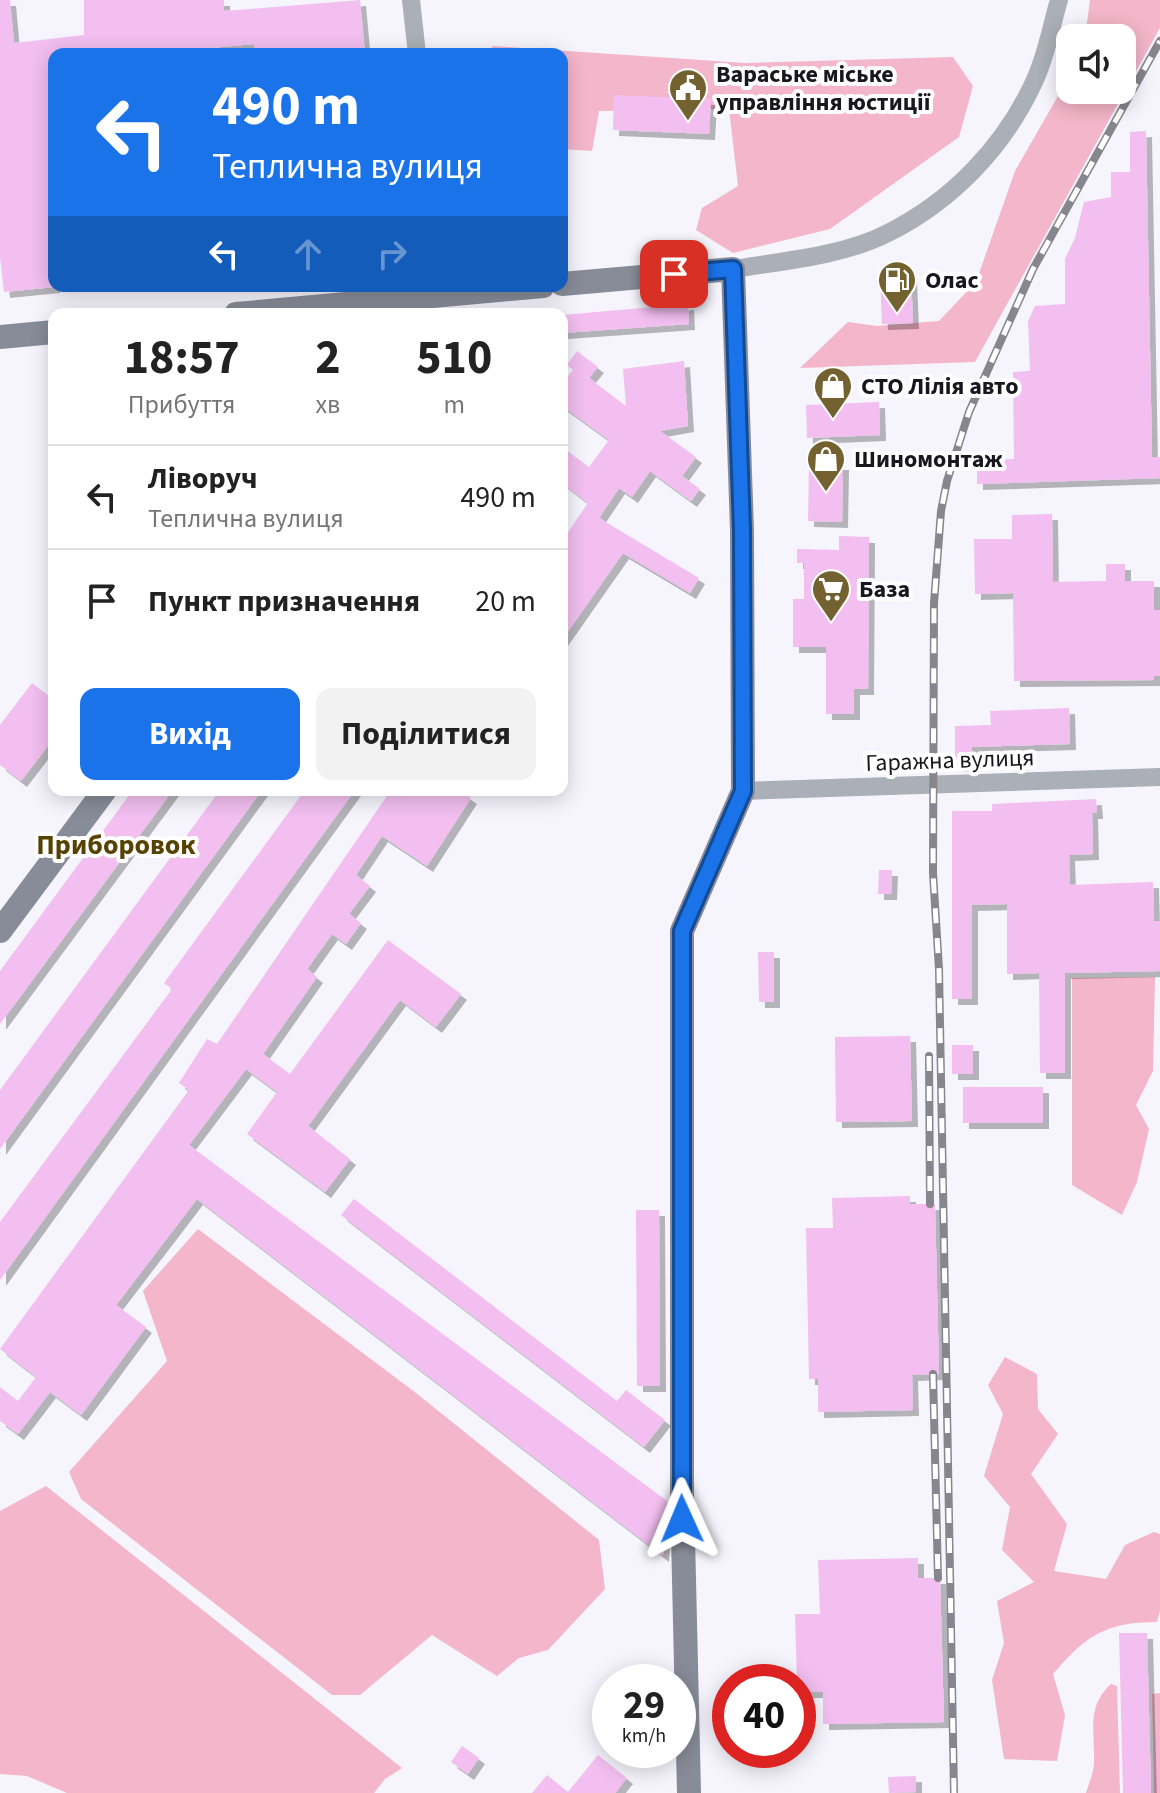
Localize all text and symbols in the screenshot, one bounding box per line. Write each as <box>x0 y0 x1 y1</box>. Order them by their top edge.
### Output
map controls <box>1056 24 1136 104</box>
button: sound <box>1056 24 1136 104</box>
place label: Вараське міське управління юстиції <box>716 57 932 120</box>
text: 490 m <box>212 67 360 146</box>
public building icon: Вараське міське управління юстиції <box>667 67 709 122</box>
icon: left <box>80 80 184 184</box>
text: Теплична вулиця <box>212 141 483 192</box>
icon: left <box>202 232 246 276</box>
icon: ahead <box>286 232 330 276</box>
icon: right <box>370 232 414 276</box>
pin <box>640 240 708 308</box>
icon: arrive <box>652 252 696 296</box>
fuel station icon: Олас <box>876 259 918 314</box>
place label: Олас <box>925 263 979 298</box>
text: 18:57 <box>124 324 239 392</box>
text: 2 <box>315 324 341 392</box>
text: 510 <box>416 324 492 392</box>
shop icon: СТО Лілія авто <box>812 365 854 420</box>
place label: СТО Лілія авто <box>861 369 1019 404</box>
text: Прибуття <box>128 386 236 423</box>
text: хв <box>315 386 340 423</box>
text: m <box>443 386 465 423</box>
shop icon: Шиномонтаж <box>805 438 847 493</box>
place label: Шиномонтаж <box>854 442 1003 477</box>
text: Ліворуч <box>148 457 258 500</box>
icon: left <box>80 475 124 519</box>
text: 490 m <box>460 476 536 519</box>
text: Теплична вулиця <box>148 500 344 537</box>
supermarket icon: База <box>810 568 852 623</box>
place label: База <box>859 572 910 607</box>
icon: arrive <box>80 579 124 623</box>
text: Пункт призначення <box>148 580 420 623</box>
text: 20 m <box>475 580 536 623</box>
button: Вихід <box>80 688 300 780</box>
button: Поділитися <box>316 688 536 780</box>
street label: Гаражна вулиця <box>865 740 1035 781</box>
district label: Приборовок <box>36 825 196 865</box>
position arrow <box>640 1477 724 1561</box>
speed limit sign: 40 <box>712 1664 816 1768</box>
text: 29 <box>623 1677 665 1734</box>
text: km/h <box>622 1722 666 1750</box>

